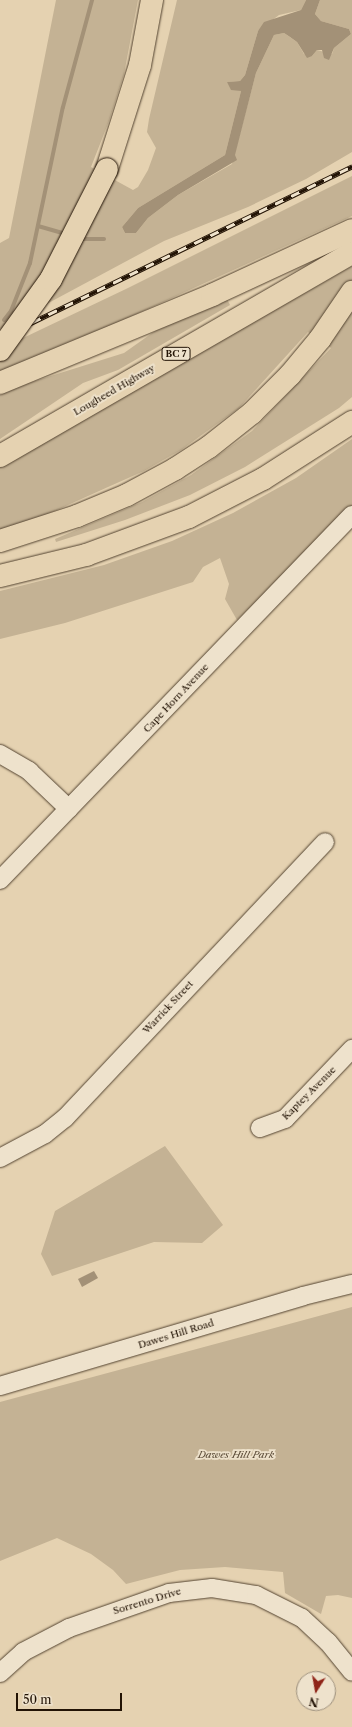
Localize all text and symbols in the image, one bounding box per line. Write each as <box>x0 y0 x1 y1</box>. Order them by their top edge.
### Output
road number: BC 7 <box>161 347 191 361</box>
street label: Lougheed Highway <box>71 362 157 418</box>
street label: Cape Horn Avenue <box>141 661 211 735</box>
street label: Warrick Street <box>140 978 196 1036</box>
street label: Kaptey Avenue <box>279 1063 339 1123</box>
street label: Dawes Hill Road <box>137 1317 215 1351</box>
park label: Dawes Hill Park <box>198 1449 274 1461</box>
street label: Sorrento Drive <box>111 1585 183 1617</box>
north arrow <box>296 1671 336 1711</box>
scale bar <box>18 1685 124 1711</box>
text: 50 m <box>23 1692 52 1707</box>
text: N <box>308 1694 320 1710</box>

